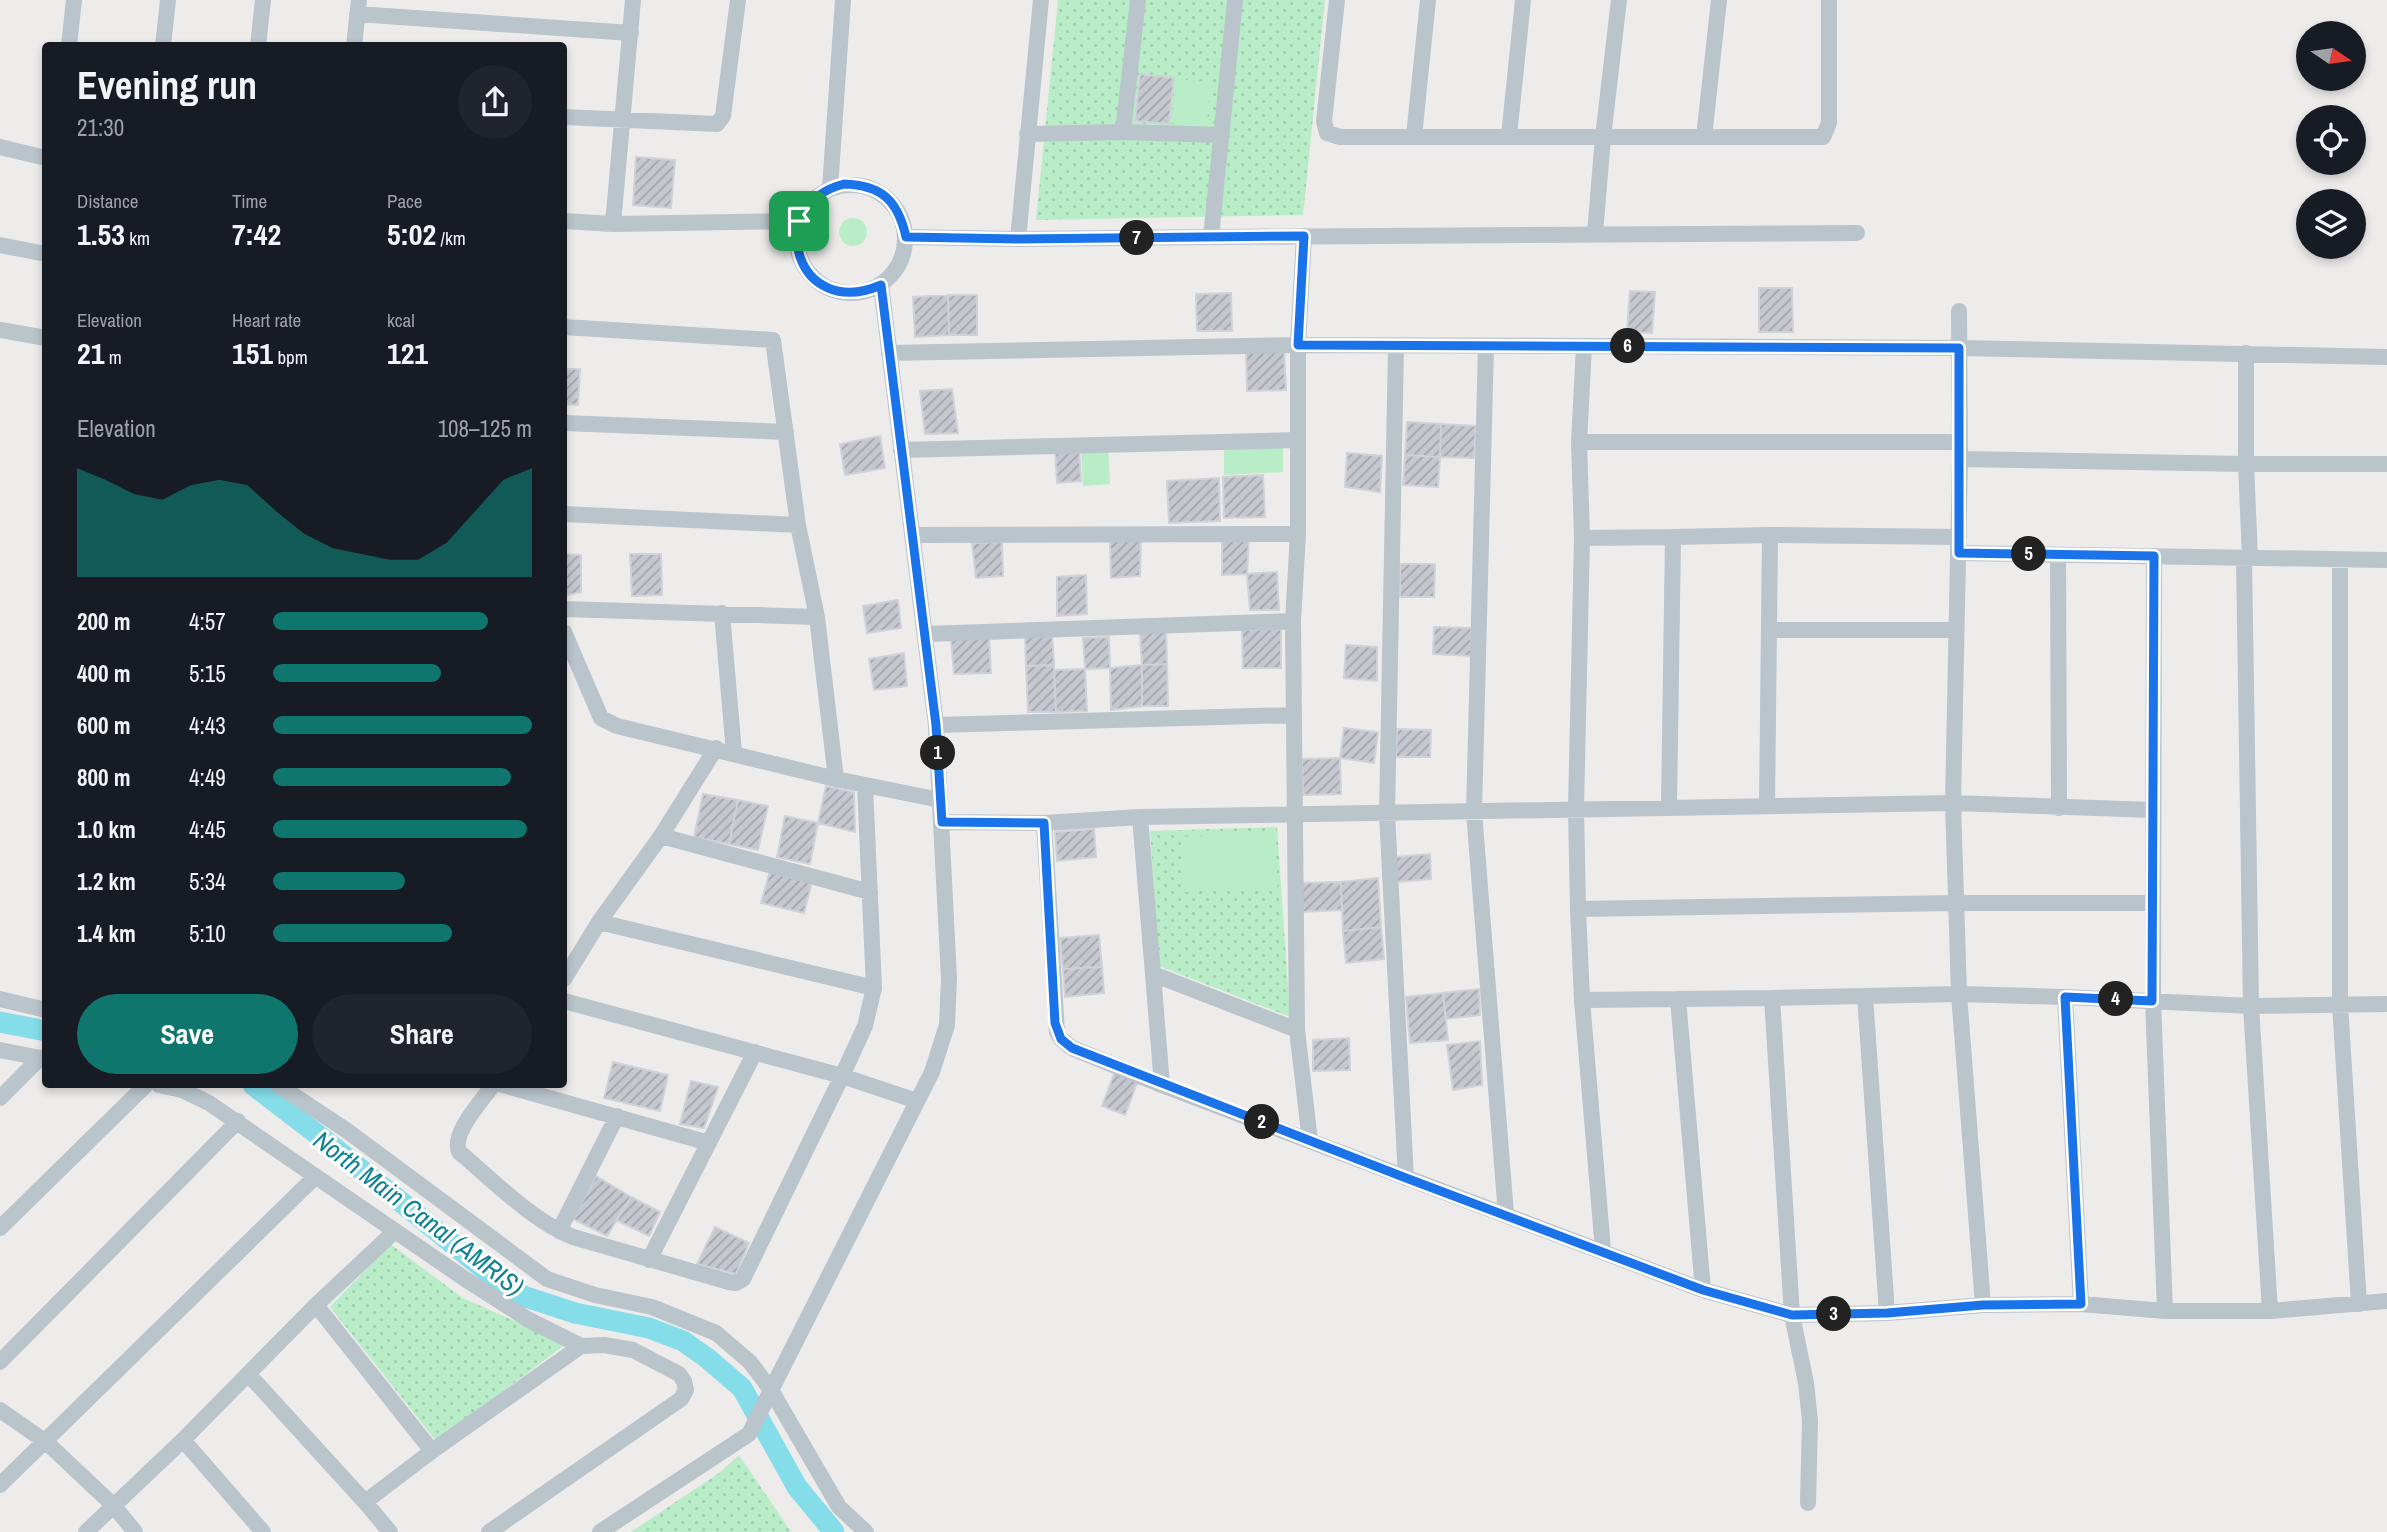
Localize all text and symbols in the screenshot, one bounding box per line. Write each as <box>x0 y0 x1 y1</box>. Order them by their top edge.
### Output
north arrow <box>2296 21 2366 91</box>
map controls <box>2296 21 2366 259</box>
text: Evening run <box>77 60 257 111</box>
button: share <box>458 65 532 139</box>
button: locate <box>2296 105 2366 175</box>
text: 21:30 <box>77 112 124 143</box>
text: Distance <box>77 188 138 214</box>
text: Time <box>232 188 267 214</box>
text: Pace <box>387 188 423 214</box>
button: layers <box>2296 189 2366 259</box>
pin <box>769 191 829 251</box>
icon: arrive <box>780 202 818 240</box>
text: 1.53 <box>77 214 125 254</box>
text: 7:42 <box>232 214 281 254</box>
text: 5:02 <box>387 214 436 254</box>
pin: 7 <box>1120 220 1154 256</box>
text: 7 <box>1132 224 1141 250</box>
text: km <box>125 225 150 251</box>
text: /km <box>436 225 466 251</box>
text: Elevation <box>77 307 142 333</box>
text: Heart rate <box>232 307 301 333</box>
text: kcal <box>387 307 415 333</box>
pin: 6 <box>1610 328 1646 364</box>
text: 6 <box>1623 332 1632 358</box>
text: 21 <box>77 333 104 373</box>
text: 151 <box>232 333 273 373</box>
text: 121 <box>387 333 428 373</box>
text: m <box>104 344 122 370</box>
text: bpm <box>273 344 308 370</box>
text: Elevation <box>77 413 156 444</box>
text: 108–125 m <box>438 413 532 444</box>
pin: 5 <box>2011 536 2046 572</box>
text: 5 <box>2024 540 2033 566</box>
text: 200 m <box>77 606 130 637</box>
text: 4:57 <box>189 606 226 637</box>
text: 400 m <box>77 658 130 689</box>
text: 5:15 <box>189 658 226 689</box>
text: 600 m <box>77 710 130 741</box>
text: 4:43 <box>189 710 226 741</box>
pin: 1 <box>920 736 956 770</box>
text: 1 <box>933 739 942 765</box>
text: 800 m <box>77 762 130 793</box>
text: 4:49 <box>189 762 226 793</box>
text: 1.0 km <box>77 814 136 845</box>
text: 4:45 <box>189 814 226 845</box>
text: 1.2 km <box>77 866 136 897</box>
text: 5:34 <box>189 866 226 897</box>
text: 1.4 km <box>77 918 136 949</box>
text: 5:10 <box>189 918 226 949</box>
pin: 4 <box>2098 982 2134 1016</box>
text: 4 <box>2111 985 2120 1011</box>
button: Save <box>77 994 298 1074</box>
button: Share <box>312 994 532 1074</box>
pin: 2 <box>1244 1104 1280 1140</box>
text: 2 <box>1257 1108 1266 1134</box>
water label: North Main Canal (AMRIS) <box>307 1122 531 1304</box>
pin: 3 <box>1816 1296 1852 1332</box>
text: 3 <box>1829 1300 1838 1326</box>

